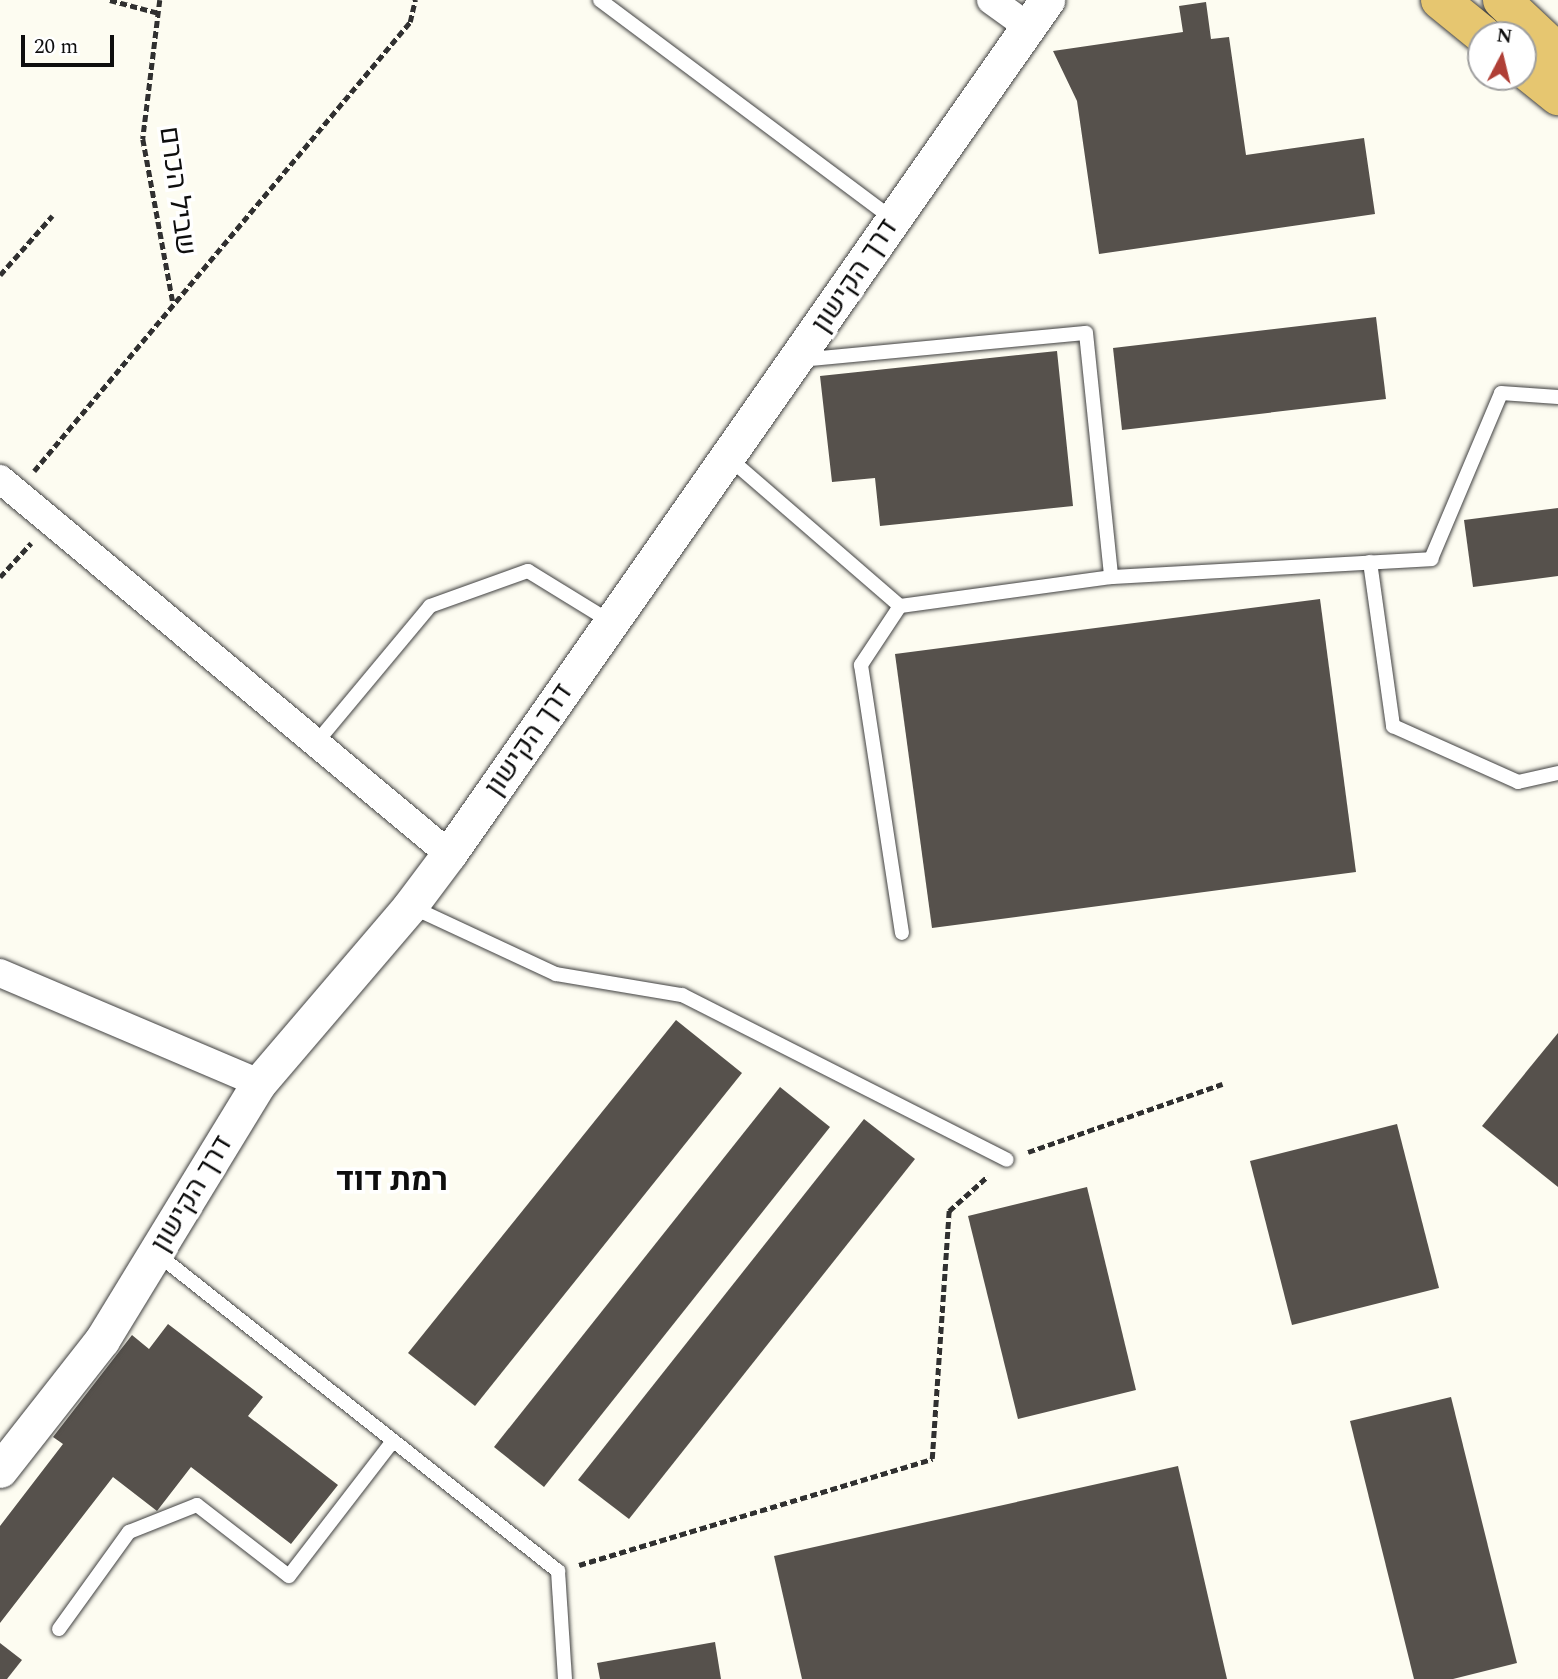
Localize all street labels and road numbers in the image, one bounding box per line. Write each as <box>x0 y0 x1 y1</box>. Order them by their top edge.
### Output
street label: שביל הכרם <box>151 124 203 258</box>
street label: דרך הקישון <box>805 213 905 339</box>
street label: דרך הקישון <box>478 677 580 803</box>
street label: דרך הקישון <box>144 1130 240 1258</box>

